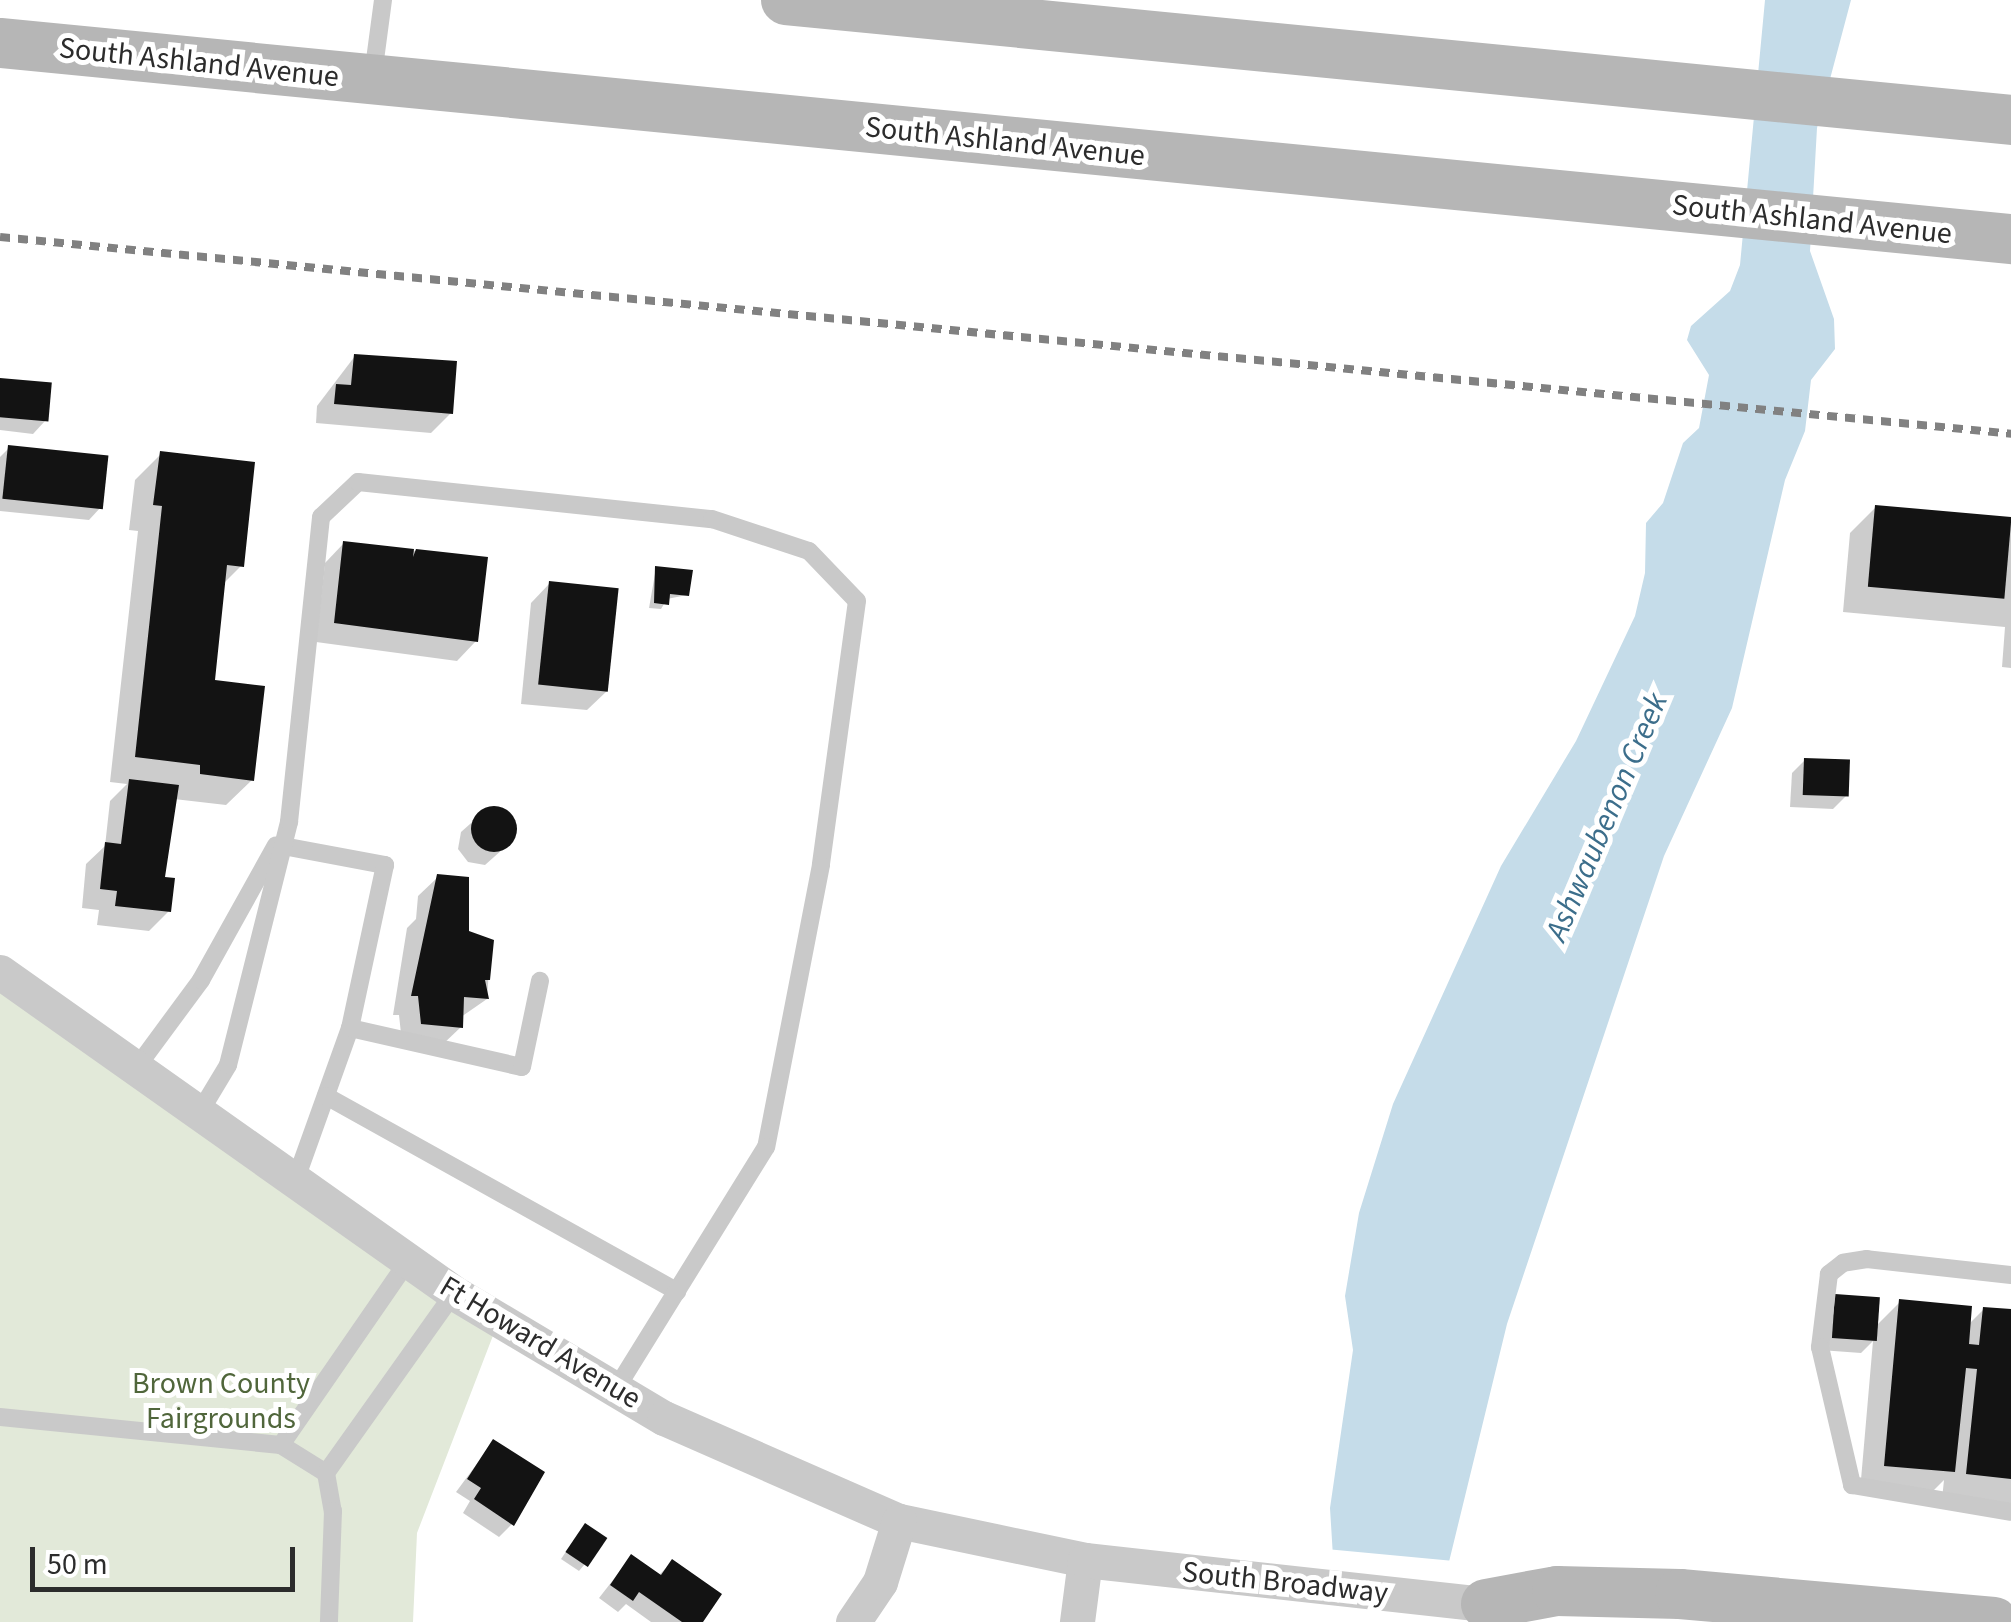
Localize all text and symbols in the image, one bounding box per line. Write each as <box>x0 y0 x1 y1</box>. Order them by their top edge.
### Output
street label: South Ashland Avenue <box>57 30 341 96</box>
street label: South Ashland Avenue <box>863 109 1147 175</box>
street label: South Ashland Avenue <box>1670 187 1954 253</box>
water label: Ashwaubenon Creek <box>1537 687 1677 947</box>
street label: Ft Howard Avenue <box>433 1269 647 1417</box>
park label: Brown County Fairgrounds <box>132 1366 310 1436</box>
scale bar <box>35 1527 300 1589</box>
text: 50 m <box>47 1543 108 1586</box>
street label: South Broadway <box>1180 1554 1390 1612</box>

